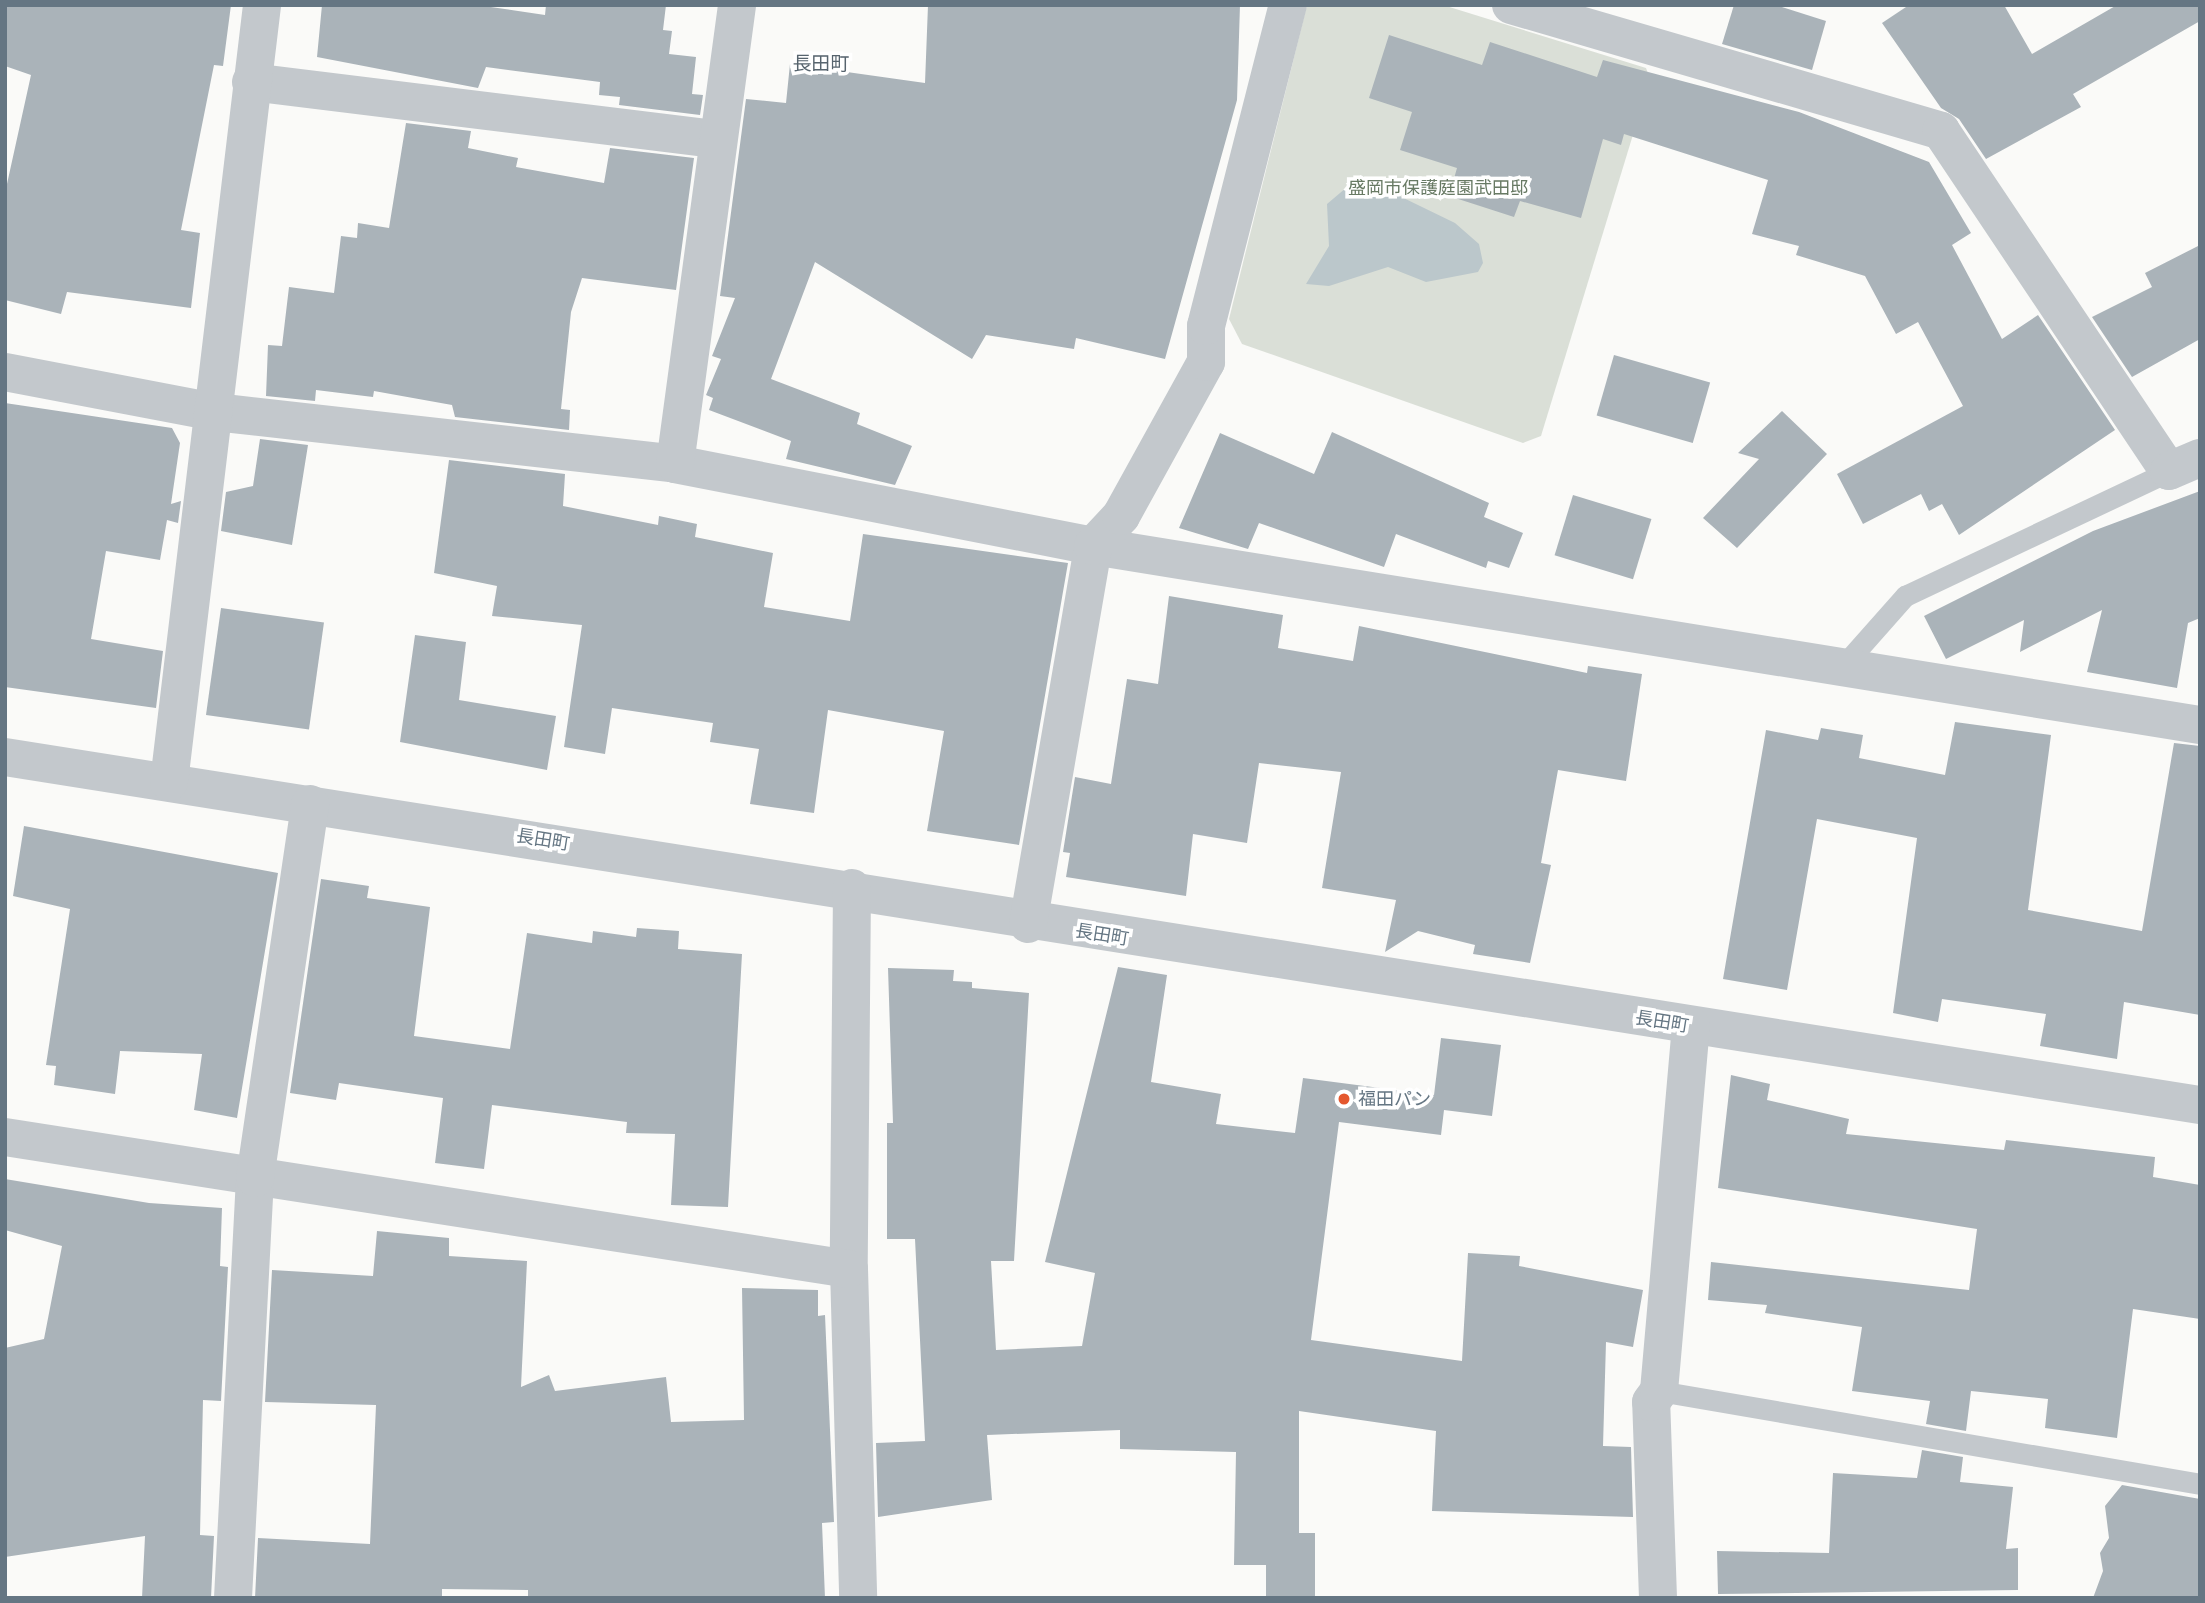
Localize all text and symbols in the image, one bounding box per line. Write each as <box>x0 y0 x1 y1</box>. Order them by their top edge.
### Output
district label: 長田町 <box>793 54 849 76</box>
park label: 盛岡市保護庭園武田邸 <box>1348 177 1528 199</box>
street label: 長田町 <box>515 825 571 855</box>
street label: 長田町 <box>1074 920 1130 950</box>
street label: 長田町 <box>1634 1007 1690 1037</box>
place label: 福田パン <box>1358 1088 1430 1110</box>
marker: 福田パン <box>1336 1091 1352 1107</box>

